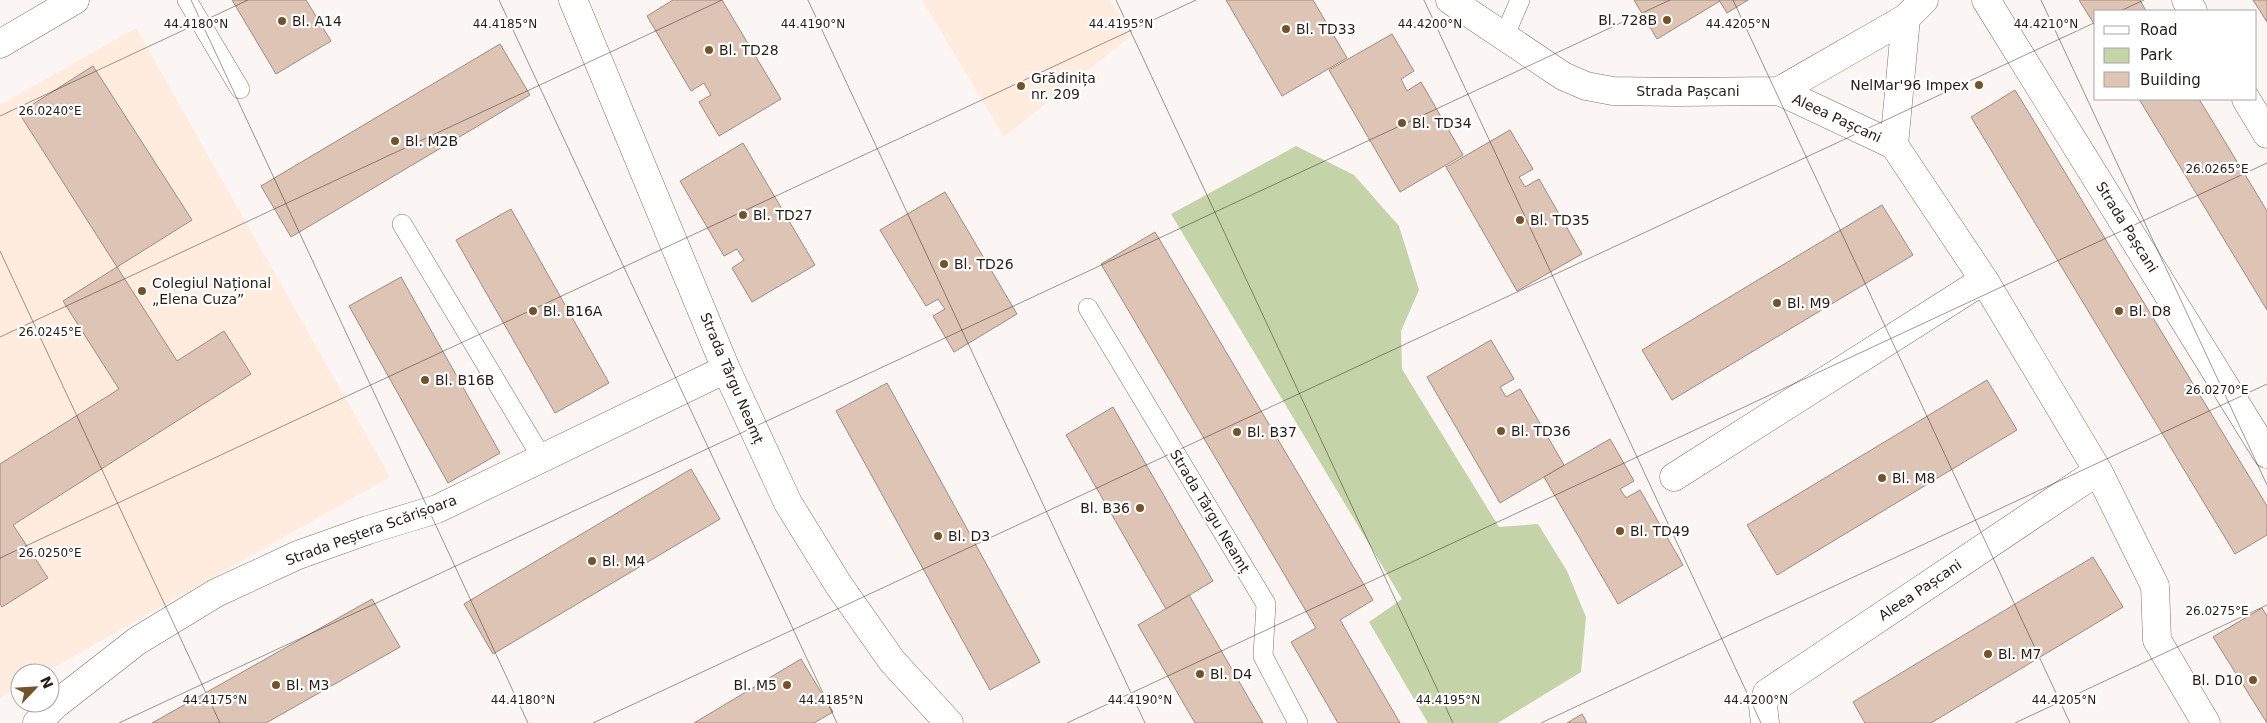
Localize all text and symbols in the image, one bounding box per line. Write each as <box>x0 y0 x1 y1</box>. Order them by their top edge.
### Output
legend <box>2094 10 2257 100</box>
place label: Bl. 728B <box>1598 12 1657 28</box>
place label: Bl. A14 <box>292 13 342 29</box>
marker: Bl. 728B <box>1661 14 1673 26</box>
marker: Bl. A14 <box>276 15 288 27</box>
text: 44.4180°N <box>164 17 228 31</box>
text: 44.4185°N <box>473 17 537 31</box>
text: 44.4190°N <box>781 17 845 31</box>
text: 44.4195°N <box>1089 17 1153 31</box>
text: 44.4200°N <box>1398 17 1462 31</box>
text: 44.4205°N <box>1706 17 1770 31</box>
text: 44.4210°N <box>2014 17 2078 31</box>
place label: Bl. TD33 <box>1296 21 1356 37</box>
text: Road <box>2140 21 2178 39</box>
marker: Bl. TD33 <box>1280 23 1292 35</box>
place label: Bl. TD28 <box>719 42 779 58</box>
marker: Bl. TD28 <box>703 44 715 56</box>
text: Park <box>2140 46 2173 64</box>
place label: Grădinița nr. 209 <box>1031 70 1096 102</box>
text: Building <box>2140 71 2201 89</box>
place label: NelMar'96 Impex <box>1850 77 1969 93</box>
marker: NelMar'96 Impex <box>1973 79 1985 91</box>
marker: Grădinița nr. 209 <box>1015 80 1027 92</box>
street label: Strada Pașcani <box>1636 83 1740 100</box>
street label: Aleea Pașcani <box>1789 90 1884 147</box>
text: 26.0240°E <box>18 104 82 118</box>
place label: Bl. TD34 <box>1412 115 1472 131</box>
marker: Bl. TD34 <box>1396 117 1408 129</box>
place label: Bl. M2B <box>405 133 458 149</box>
marker: Bl. M2B <box>389 135 401 147</box>
text: 26.0265°E <box>2185 162 2249 176</box>
street label: Strada Pașcani <box>2092 179 2161 276</box>
place label: Bl. TD27 <box>753 207 813 223</box>
marker: Bl. TD27 <box>737 209 749 221</box>
place label: Bl. TD35 <box>1530 212 1590 228</box>
marker: Bl. TD35 <box>1514 214 1526 226</box>
place label: Bl. TD26 <box>954 256 1014 272</box>
marker: Bl. TD26 <box>938 258 950 270</box>
place label: Colegiul Național „Elena Cuza” <box>152 275 271 307</box>
marker: Colegiul Național „Elena Cuza” <box>136 285 148 297</box>
place label: Bl. M9 <box>1787 295 1830 311</box>
marker: Bl. M9 <box>1771 297 1783 309</box>
place label: Bl. B16A <box>543 303 603 319</box>
place label: Bl. D8 <box>2129 303 2171 319</box>
marker: Bl. B16A <box>527 305 539 317</box>
marker: Bl. D8 <box>2113 305 2125 317</box>
street label: Strada Târgu Neamț <box>696 310 767 447</box>
text: 26.0245°E <box>18 325 82 339</box>
place label: Bl. B16B <box>435 372 494 388</box>
marker: Bl. B16B <box>419 374 431 386</box>
text: 26.0270°E <box>2185 383 2249 397</box>
place label: Bl. TD36 <box>1511 423 1571 439</box>
place label: Bl. B37 <box>1247 424 1297 440</box>
marker: Bl. TD36 <box>1495 425 1507 437</box>
marker: Bl. B37 <box>1231 426 1243 438</box>
street label: Strada Târgu Neamț <box>1166 447 1253 576</box>
place label: Bl. M8 <box>1892 470 1935 486</box>
marker: Bl. M8 <box>1876 472 1888 484</box>
street label: Strada Peștera Scărișoara <box>283 492 459 569</box>
place label: Bl. B36 <box>1080 500 1130 516</box>
marker: Bl. B36 <box>1134 502 1146 514</box>
place label: Bl. TD49 <box>1630 523 1690 539</box>
marker: Bl. TD49 <box>1614 525 1626 537</box>
place label: Bl. D3 <box>948 528 990 544</box>
marker: Bl. D3 <box>932 530 944 542</box>
text: 26.0250°E <box>18 546 82 560</box>
place label: Bl. M4 <box>602 553 645 569</box>
marker: Bl. M4 <box>586 555 598 567</box>
street label: Aleea Pașcani <box>1876 556 1965 624</box>
text: 26.0275°E <box>2185 604 2249 618</box>
place label: Bl. M7 <box>1998 646 2041 662</box>
marker: Bl. M7 <box>1982 648 1994 660</box>
north arrow <box>10 663 60 713</box>
place label: Bl. D4 <box>1210 666 1252 682</box>
marker: Bl. D4 <box>1194 668 1206 680</box>
place label: Bl. D10 <box>2192 672 2243 688</box>
text: N <box>37 674 57 691</box>
marker: Bl. D10 <box>2247 674 2259 686</box>
place label: Bl. M3 <box>286 677 329 693</box>
place label: Bl. M5 <box>734 677 777 693</box>
marker: Bl. M3 <box>270 679 282 691</box>
marker: Bl. M5 <box>781 679 793 691</box>
text: 44.4175°N <box>183 693 247 707</box>
text: 44.4180°N <box>491 693 555 707</box>
text: 44.4185°N <box>799 693 863 707</box>
text: 44.4190°N <box>1108 693 1172 707</box>
text: 44.4195°N <box>1416 693 1480 707</box>
text: 44.4200°N <box>1724 693 1788 707</box>
text: 44.4205°N <box>2032 693 2096 707</box>

